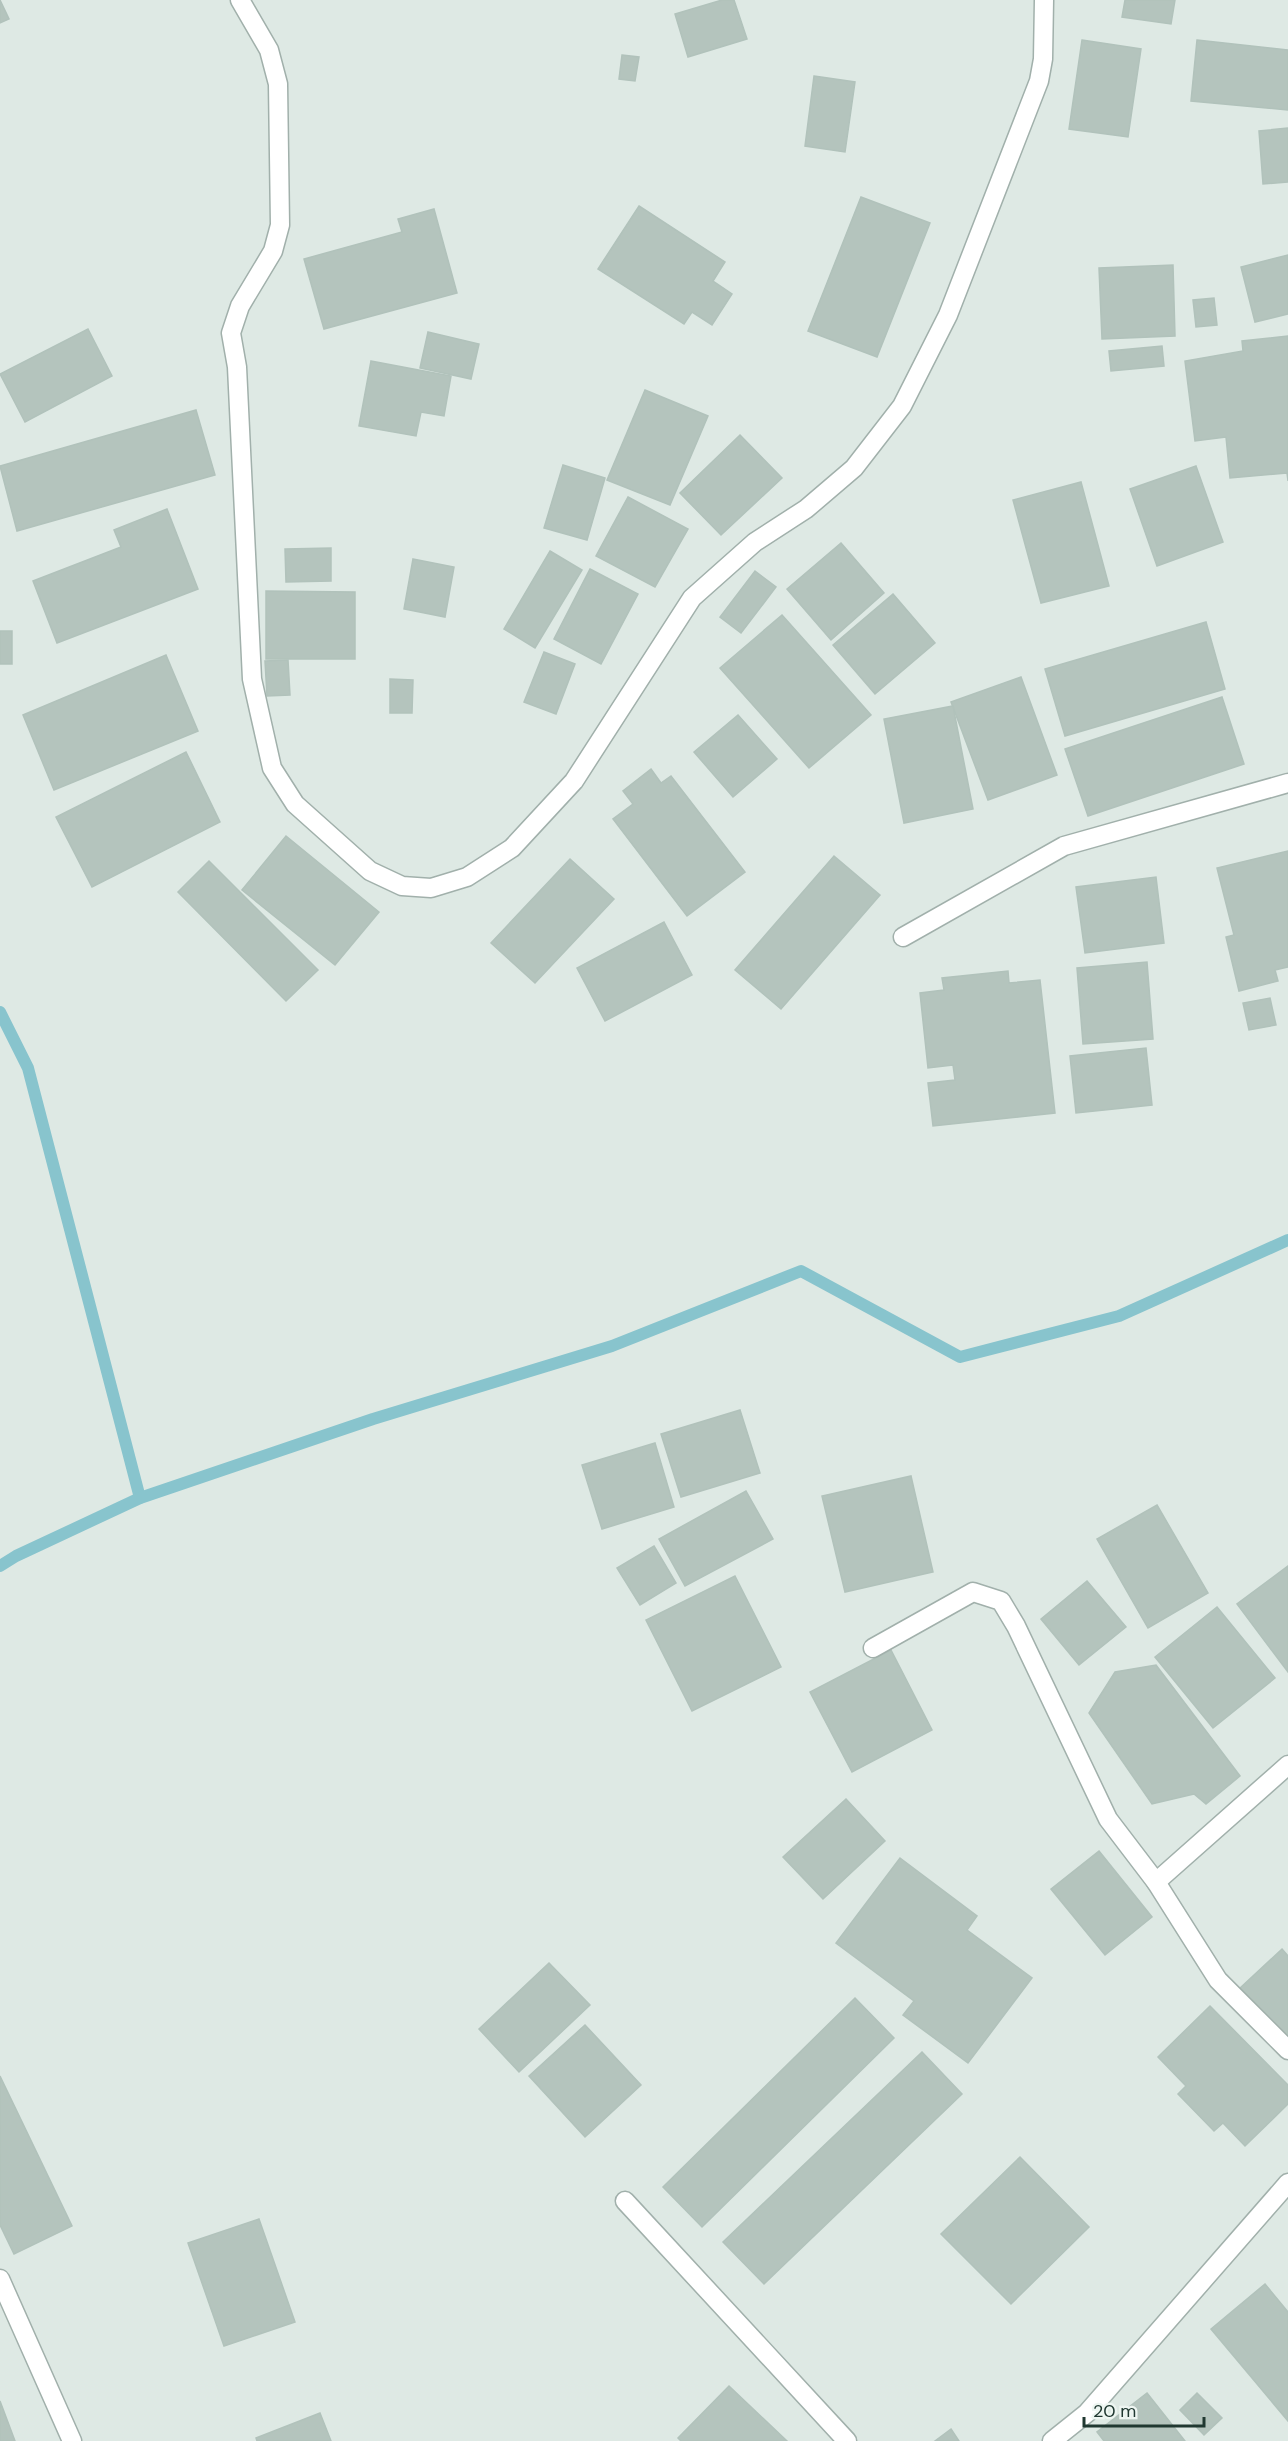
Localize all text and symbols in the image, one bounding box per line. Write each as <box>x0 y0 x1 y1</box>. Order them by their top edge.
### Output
scale bar <box>1084 2390 1204 2428</box>
text: 20 m <box>1093 2399 1136 2423</box>

